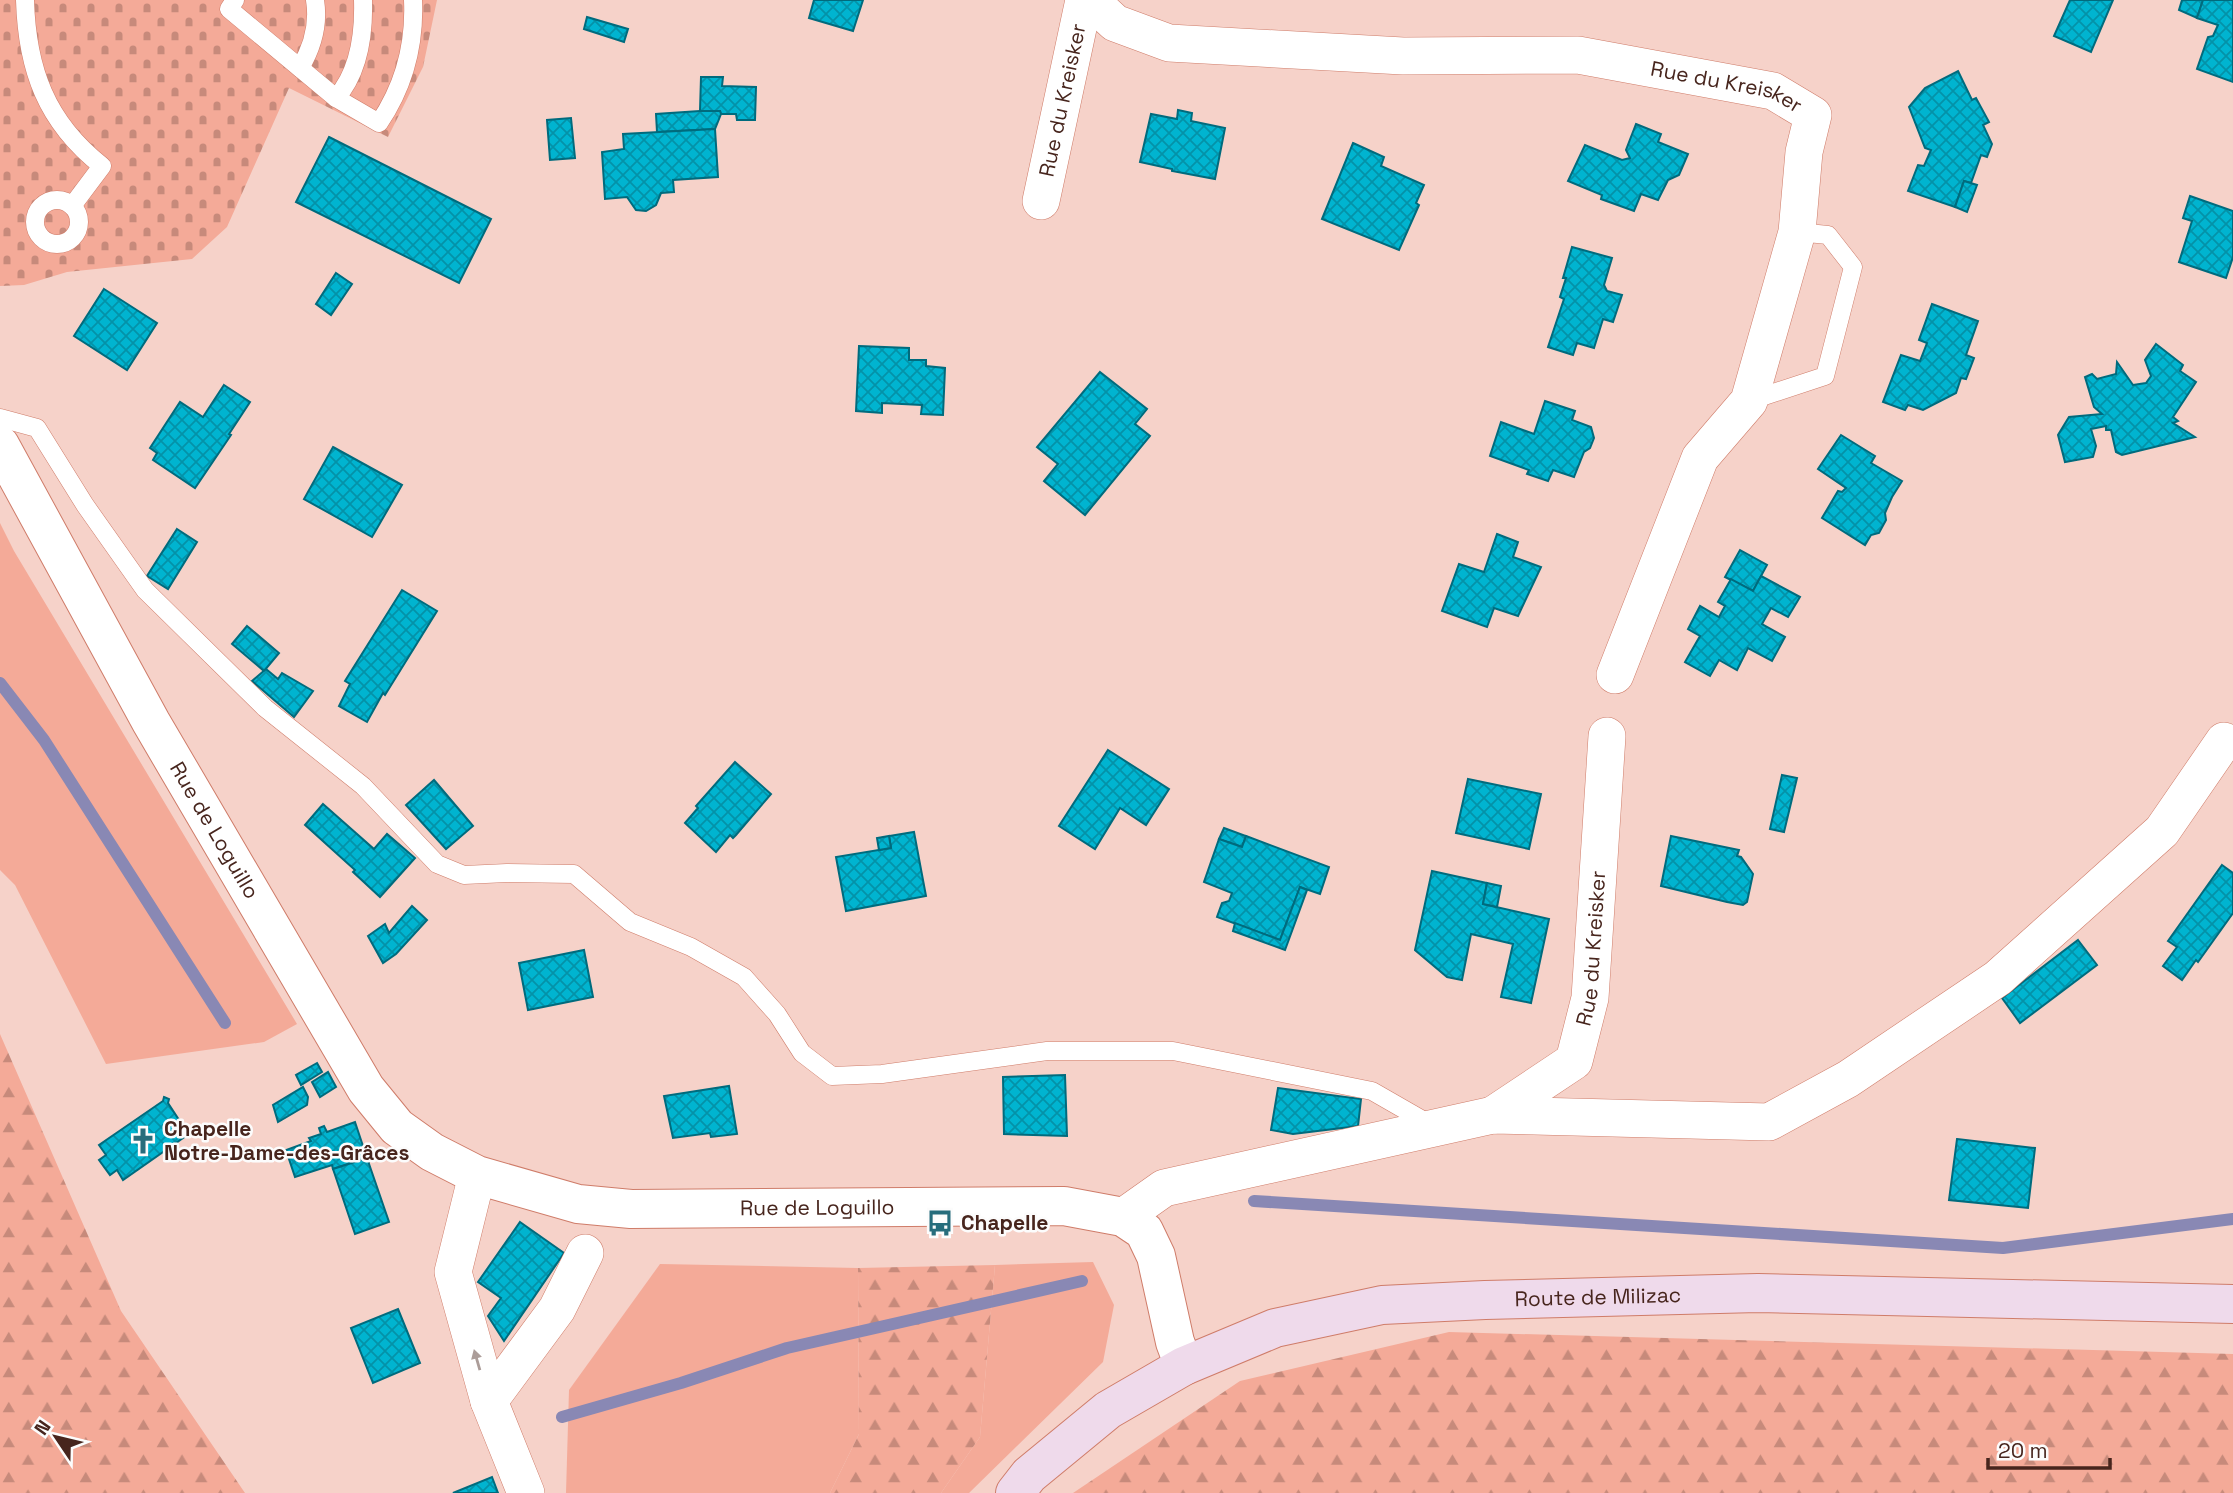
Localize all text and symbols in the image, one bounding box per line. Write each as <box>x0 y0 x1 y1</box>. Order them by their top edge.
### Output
street label: Rue du Kreisker <box>1033 21 1092 179</box>
street label: Rue du Kreisker <box>1649 55 1807 119</box>
street label: Rue de Loguillo <box>164 757 266 904</box>
street label: Rue du Kreisker <box>1569 870 1611 1029</box>
place label: Chapelle Notre-Dame-des-Grâces <box>164 1115 409 1166</box>
church icon: Chapelle Notre-Dame-des-Grâces <box>128 1126 158 1156</box>
street label: Rue de Loguillo <box>740 1193 895 1221</box>
bus stop icon: Chapelle <box>925 1208 955 1238</box>
place label: Chapelle <box>961 1209 1048 1236</box>
street label: Route de Milizac <box>1514 1281 1681 1312</box>
one-way arrow <box>471 1349 482 1371</box>
north arrow <box>21 1402 91 1472</box>
text: N <box>29 1415 56 1440</box>
scale bar <box>1988 1426 2110 1470</box>
text: 20 m <box>1998 1437 2048 1464</box>

